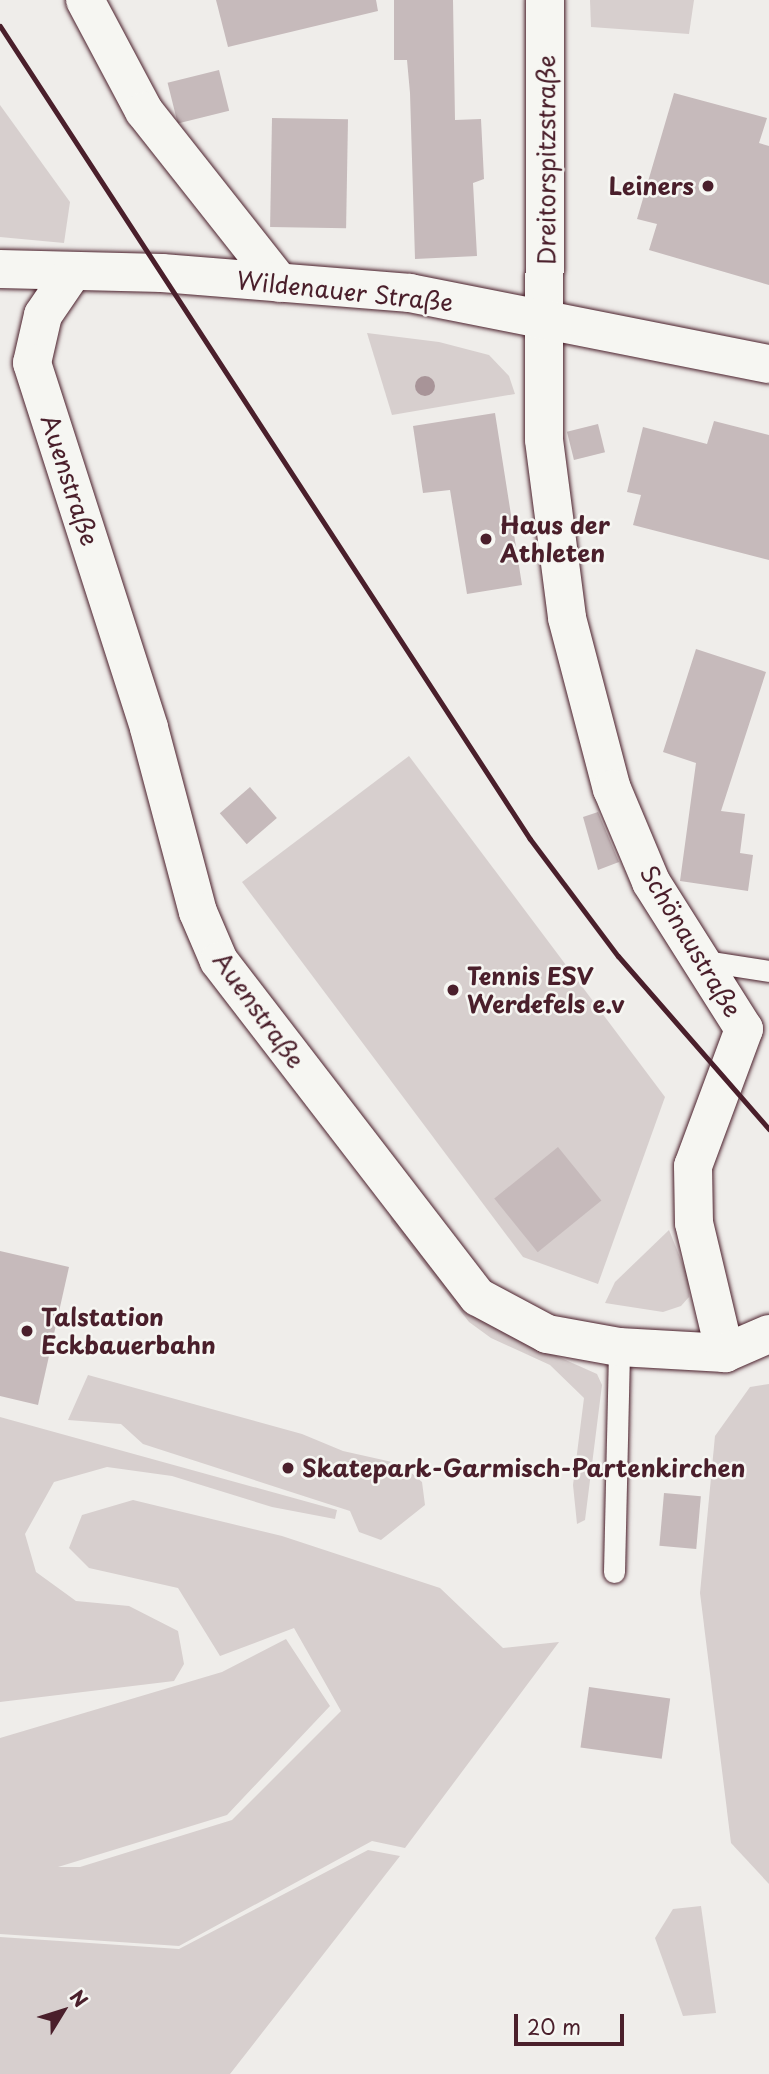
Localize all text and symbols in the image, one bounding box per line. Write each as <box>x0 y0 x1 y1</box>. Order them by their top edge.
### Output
street label: Dreitorspitzstraße <box>532 55 560 265</box>
place label: Leiners <box>609 172 694 200</box>
marker: Leiners <box>700 178 716 194</box>
street label: Wildenauer Straße <box>235 265 455 317</box>
street label: Auenstraße <box>35 411 105 549</box>
place label: Haus der Athleten <box>500 511 610 567</box>
marker: Haus der Athleten <box>478 531 494 547</box>
street label: Schönaustraße <box>634 860 748 1022</box>
street label: Auenstraße <box>207 947 311 1073</box>
place label: Tennis ESV Werdefels e.v <box>467 962 624 1018</box>
marker: Tennis ESV Werdefels e.v <box>445 982 461 998</box>
place label: Talstation Eckbauerbahn <box>41 1303 216 1359</box>
marker: Talstation Eckbauerbahn <box>19 1323 35 1339</box>
place label: Skatepark-Garmisch-Partenkirchen <box>302 1454 745 1482</box>
marker: Skatepark-Garmisch-Partenkirchen <box>280 1460 296 1476</box>
north arrow <box>28 1976 98 2046</box>
text: N <box>64 1984 95 2013</box>
scale bar <box>517 2000 627 2044</box>
text: 20 m <box>527 2010 581 2042</box>

